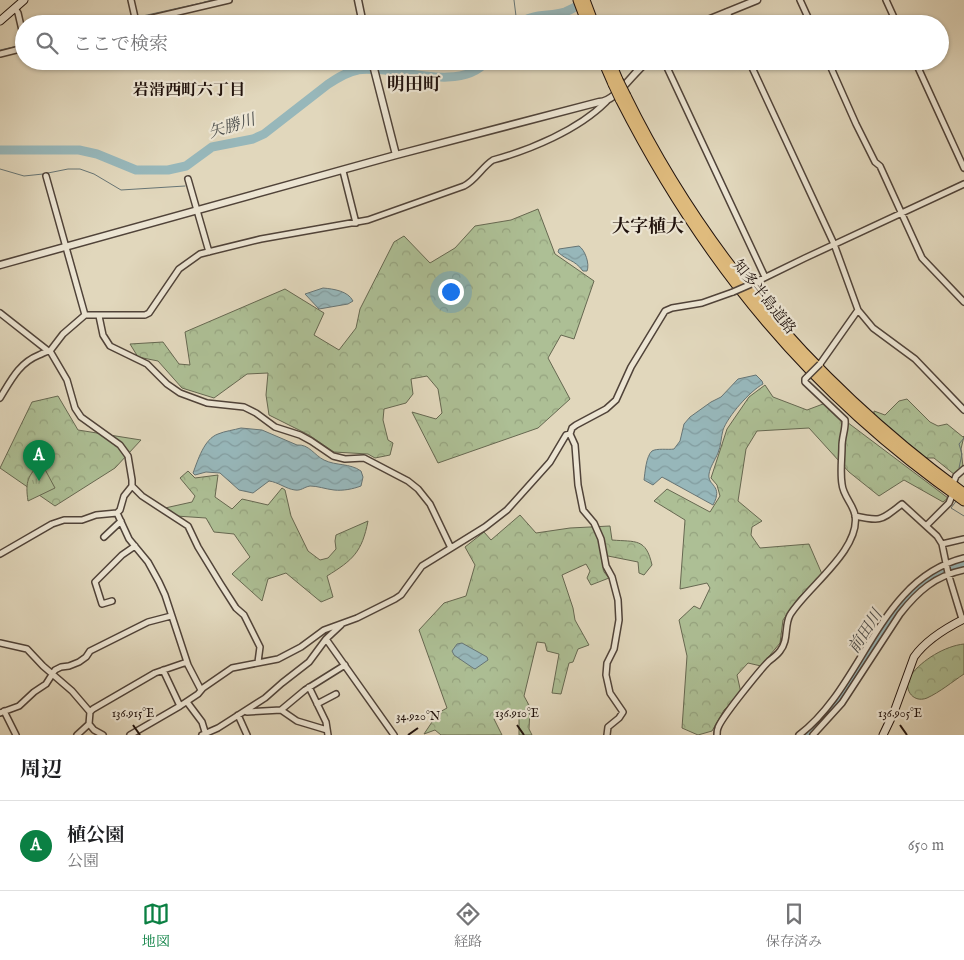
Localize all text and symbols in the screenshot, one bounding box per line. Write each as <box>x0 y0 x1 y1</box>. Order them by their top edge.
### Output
search box <box>15 15 949 70</box>
icon: search <box>33 29 61 57</box>
text: ここで検索 <box>73 33 168 57</box>
district label: 明田町 <box>387 74 441 97</box>
district label: 岩滑西町六丁目 <box>133 81 245 101</box>
water label: 矢勝川 <box>206 110 260 144</box>
district label: 大字植大 <box>612 216 684 239</box>
street label: 知多半島道路 <box>728 256 800 338</box>
your location <box>438 279 464 305</box>
pin: A <box>23 440 55 481</box>
water label: 前田川 <box>845 605 889 658</box>
text: 136.915°E <box>112 706 154 721</box>
text: 136.910°E <box>495 706 539 721</box>
text: 136.905°E <box>878 706 922 721</box>
text: 34.920°N <box>396 709 441 724</box>
text: 周辺 <box>20 757 62 784</box>
text: 植公園 <box>67 824 124 848</box>
text: A <box>31 836 41 856</box>
text: 650 m <box>908 836 944 856</box>
text: 公園 <box>67 852 99 872</box>
tab: 地図 <box>142 900 170 951</box>
tab: 経路 <box>454 900 482 951</box>
tab: 保存済み <box>766 900 822 951</box>

